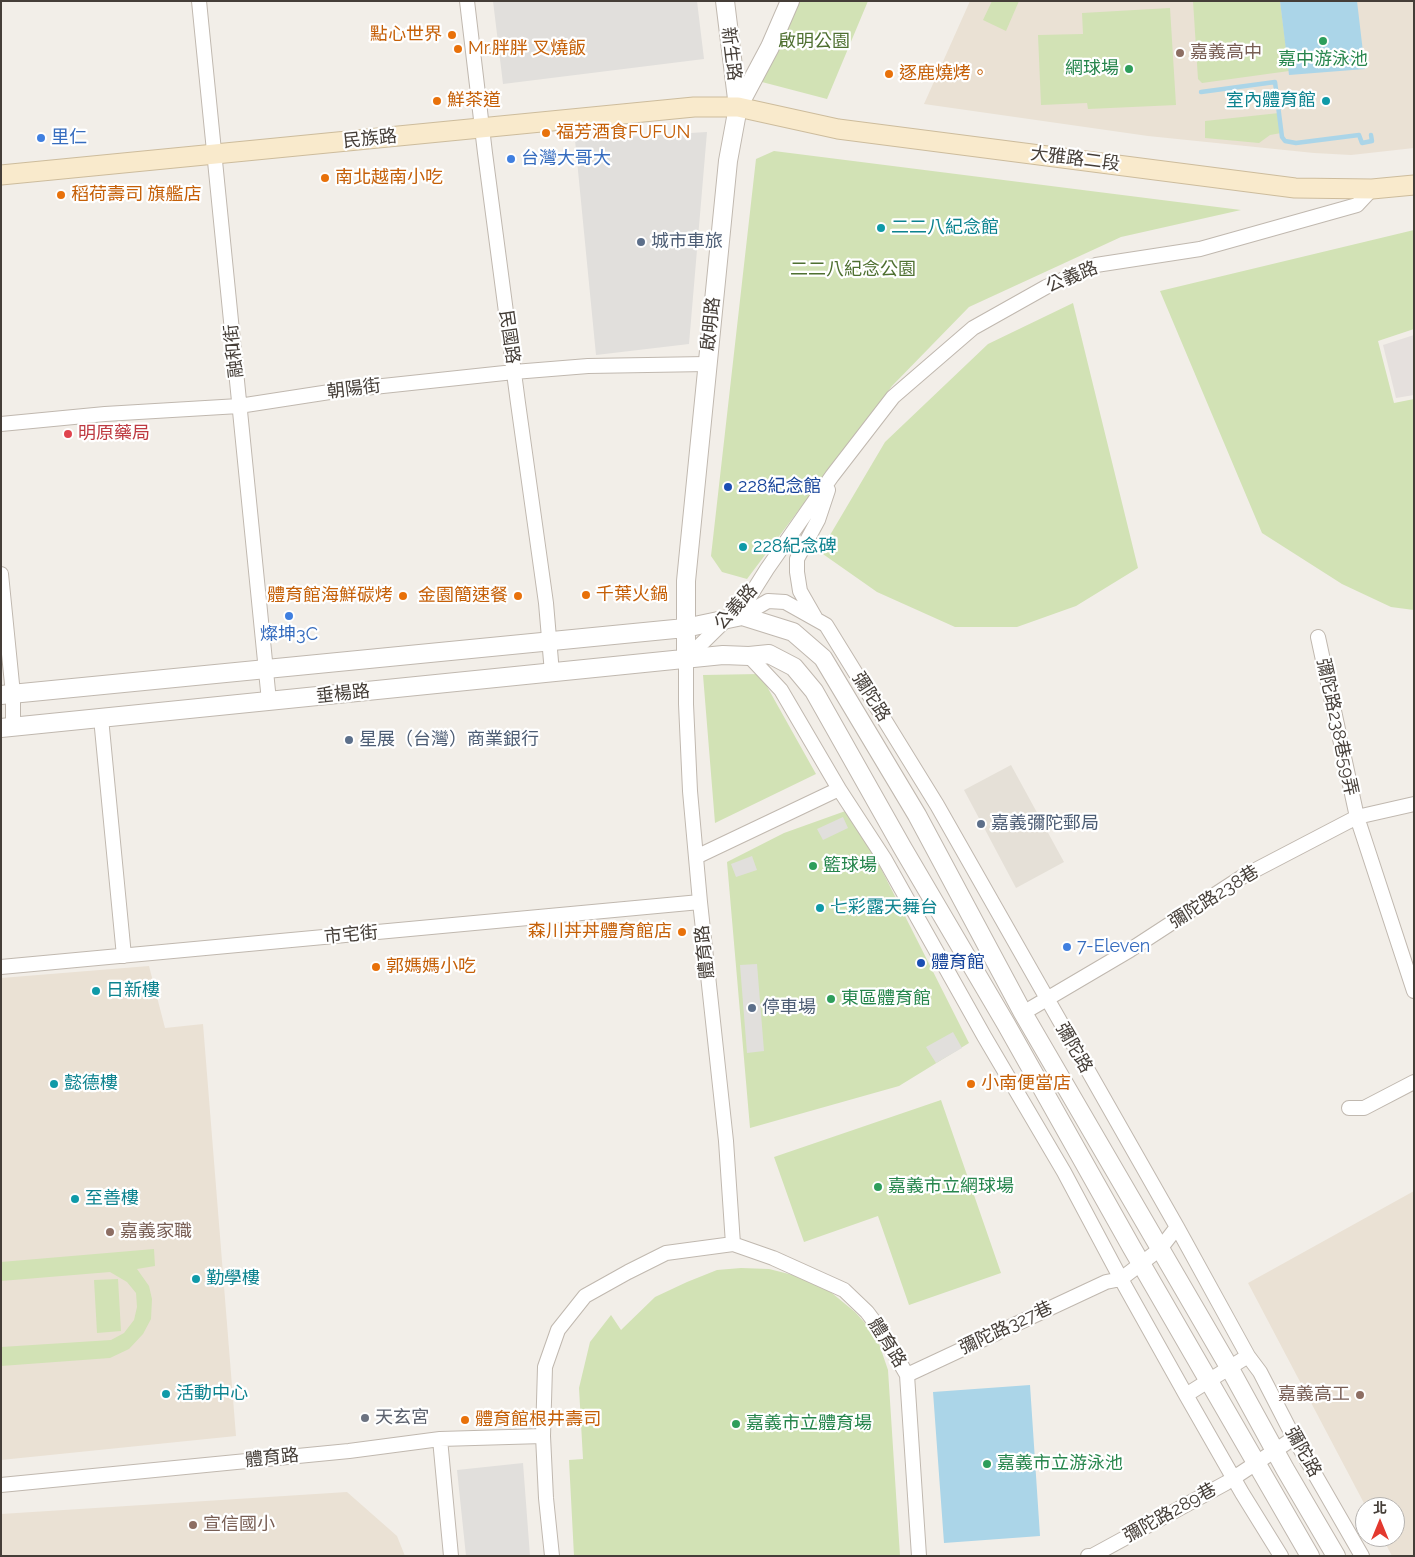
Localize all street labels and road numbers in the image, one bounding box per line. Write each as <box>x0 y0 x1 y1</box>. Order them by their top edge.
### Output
street label: 新生路 <box>717 26 745 82</box>
street label: 民族路 <box>342 125 398 153</box>
street label: 大雅路二段 <box>1029 143 1121 175</box>
street label: 公義路 <box>1043 257 1101 297</box>
street label: 啟明路 <box>697 296 725 352</box>
street label: 民國路 <box>495 309 523 365</box>
street label: 融和街 <box>220 323 248 379</box>
street label: 朝陽街 <box>326 375 382 403</box>
street label: 公義路 <box>710 580 762 634</box>
street label: 彌陀路238巷59弄 <box>1312 656 1362 798</box>
street label: 彌陀路 <box>848 668 894 726</box>
street label: 垂楊路 <box>315 680 371 708</box>
street label: 彌陀路238巷 <box>1165 861 1263 933</box>
street label: 市宅街 <box>323 922 379 948</box>
street label: 體育路 <box>691 924 719 980</box>
street label: 彌陀路 <box>1051 1019 1097 1077</box>
street label: 彌陀路327巷 <box>956 1297 1056 1359</box>
street label: 體育路 <box>864 1314 910 1372</box>
street label: 彌陀路 <box>1280 1423 1326 1481</box>
street label: 體育路 <box>244 1444 300 1472</box>
street label: 彌陀路289巷 <box>1120 1479 1220 1547</box>

